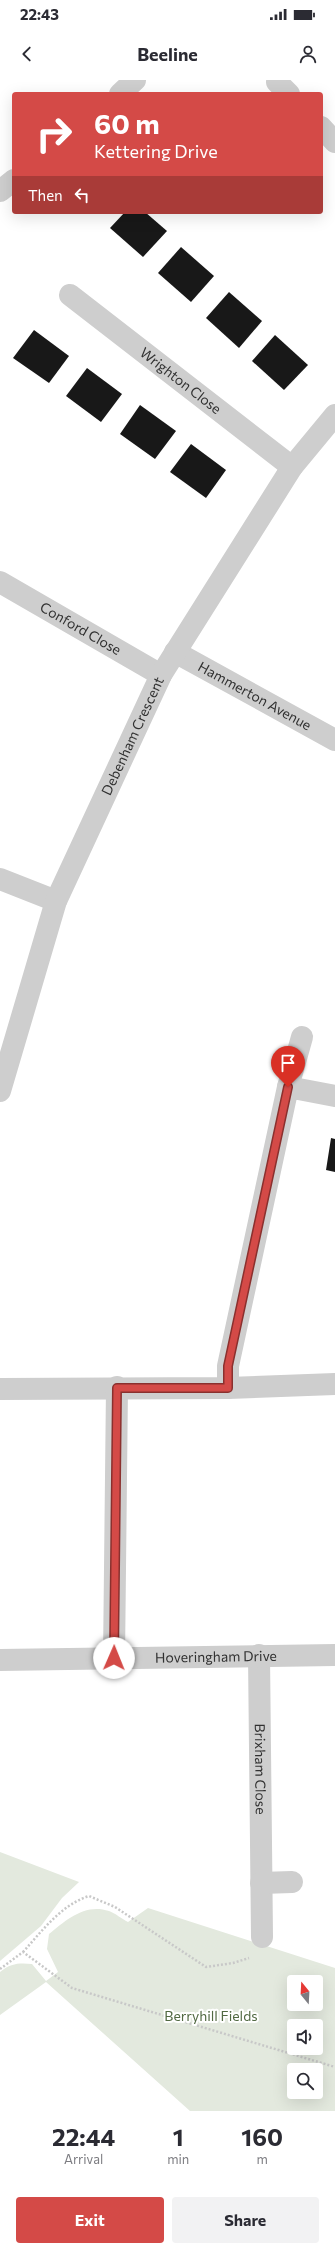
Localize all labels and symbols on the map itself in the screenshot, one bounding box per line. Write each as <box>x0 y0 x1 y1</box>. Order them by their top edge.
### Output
street label: Wrighton Close <box>137 344 225 417</box>
street label: Conford Close <box>37 598 124 658</box>
street label: Hammerton Avenue <box>195 657 315 733</box>
street label: Debenham Crescent <box>97 674 167 798</box>
pin <box>271 1046 305 1087</box>
position arrow <box>93 1637 135 1679</box>
street label: Hoveringham Drive <box>155 1647 277 1666</box>
street label: Brixham Close <box>252 1723 270 1815</box>
north arrow <box>287 1975 323 2011</box>
park label: Berryhill Fields <box>164 2007 258 2024</box>

